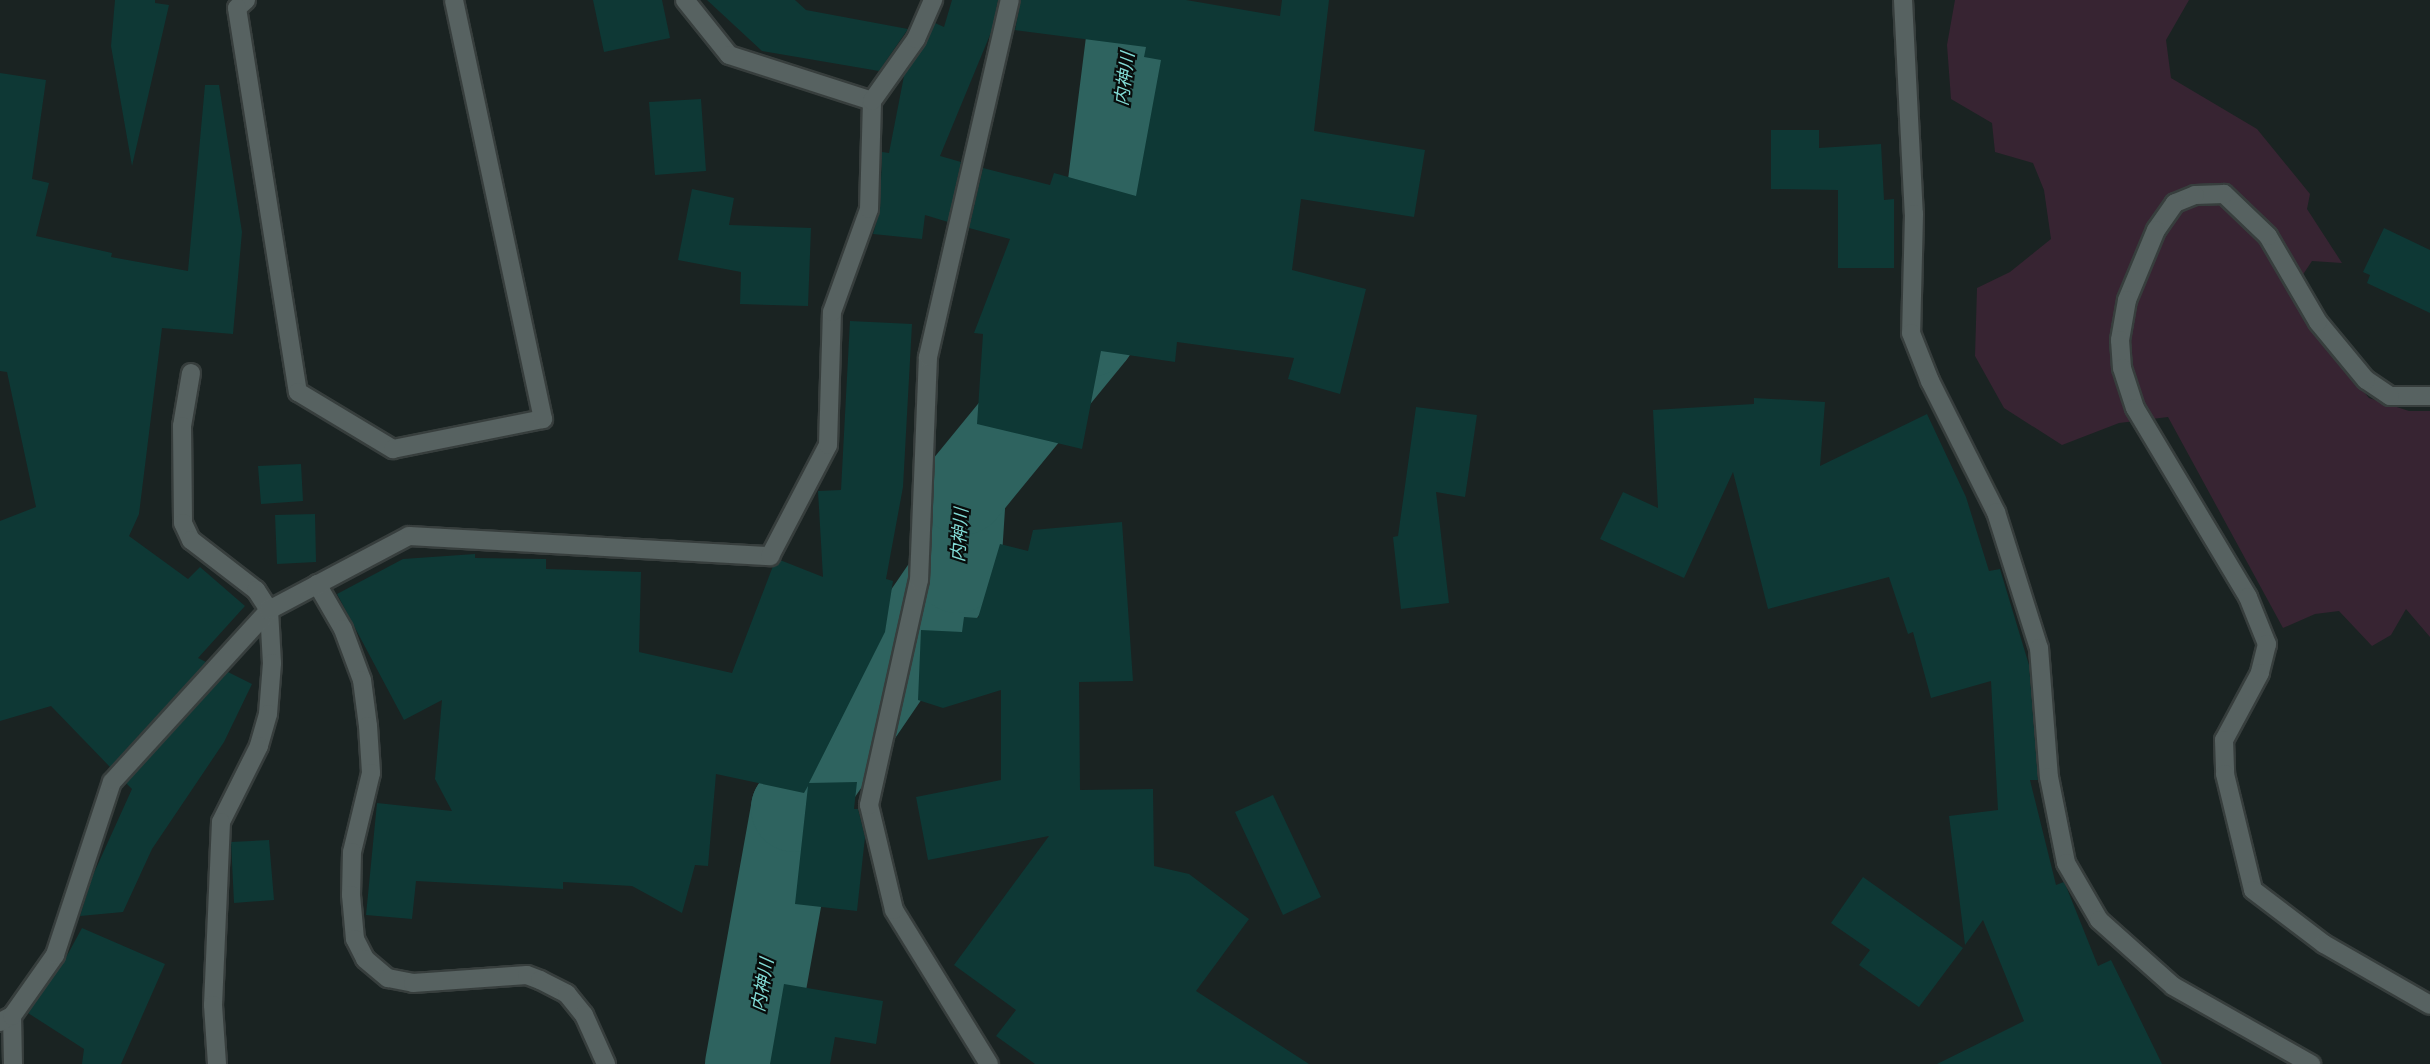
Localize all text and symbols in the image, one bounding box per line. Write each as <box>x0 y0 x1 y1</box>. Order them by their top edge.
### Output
water label: 内神川 <box>1110 51 1138 107</box>
water label: 内神川 <box>946 507 972 563</box>
water label: 内神川 <box>747 957 777 1013</box>

